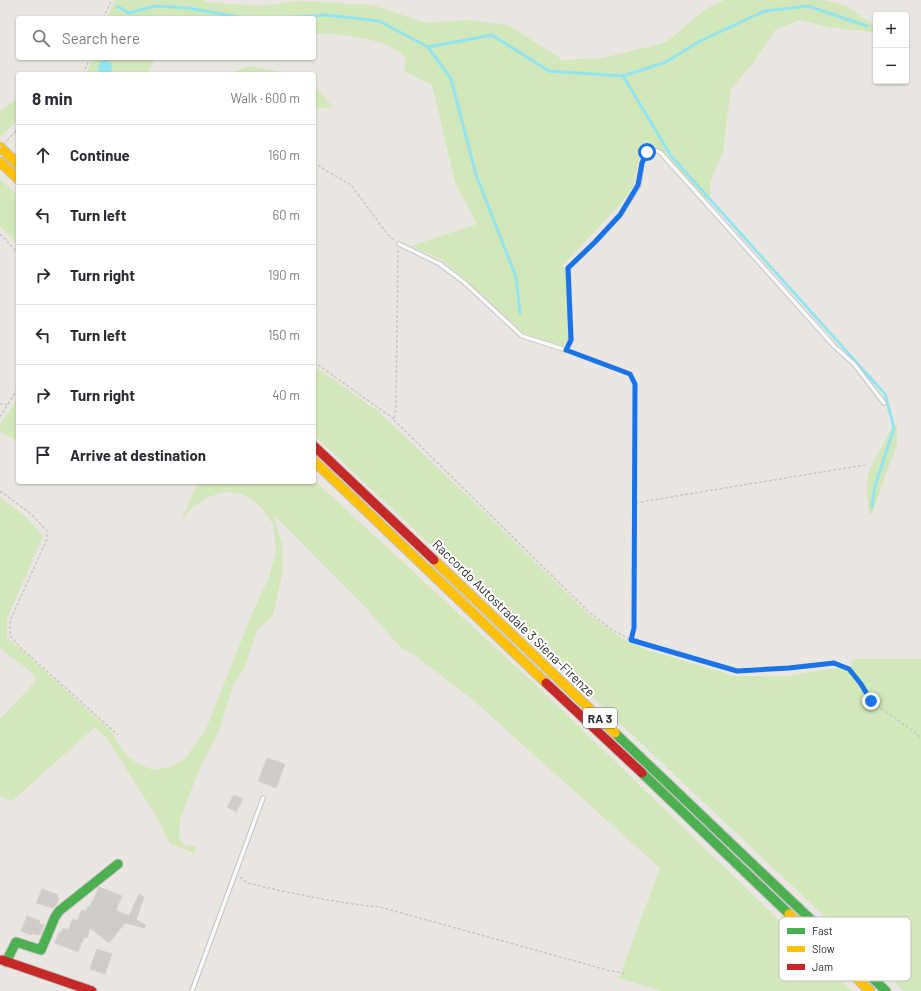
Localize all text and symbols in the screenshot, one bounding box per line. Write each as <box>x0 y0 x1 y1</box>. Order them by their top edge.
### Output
map controls <box>873 12 909 84</box>
button: + <box>873 12 909 48</box>
search box <box>16 16 316 60</box>
icon: search <box>30 27 52 49</box>
text: Search here <box>62 29 140 47</box>
button: − <box>873 48 909 84</box>
text: 8 min <box>32 88 72 108</box>
text: Walk · 600 m <box>230 90 300 106</box>
route start <box>638 143 656 161</box>
icon: ahead <box>32 144 54 166</box>
text: Continue <box>70 146 130 164</box>
text: 160 m <box>268 147 300 163</box>
icon: left <box>32 204 54 226</box>
text: Turn left <box>70 206 126 224</box>
text: 60 m <box>273 207 300 223</box>
icon: right <box>32 264 54 286</box>
text: Turn right <box>70 266 135 284</box>
text: 190 m <box>268 267 300 283</box>
icon: left <box>32 324 54 346</box>
text: Turn left <box>70 326 126 344</box>
text: 150 m <box>268 327 300 343</box>
icon: right <box>32 384 54 406</box>
text: Turn right <box>70 386 135 404</box>
text: 40 m <box>272 387 300 403</box>
icon: arrive <box>32 444 54 466</box>
text: Arrive at destination <box>70 446 206 464</box>
street label: Raccordo Autostradale 3 Siena-Firenze <box>429 536 599 700</box>
route end <box>862 692 880 710</box>
road number: RA 3 <box>583 708 617 728</box>
legend <box>779 917 911 981</box>
text: Fast <box>812 924 833 937</box>
text: Slow <box>812 942 835 955</box>
text: Jam <box>812 960 833 973</box>

